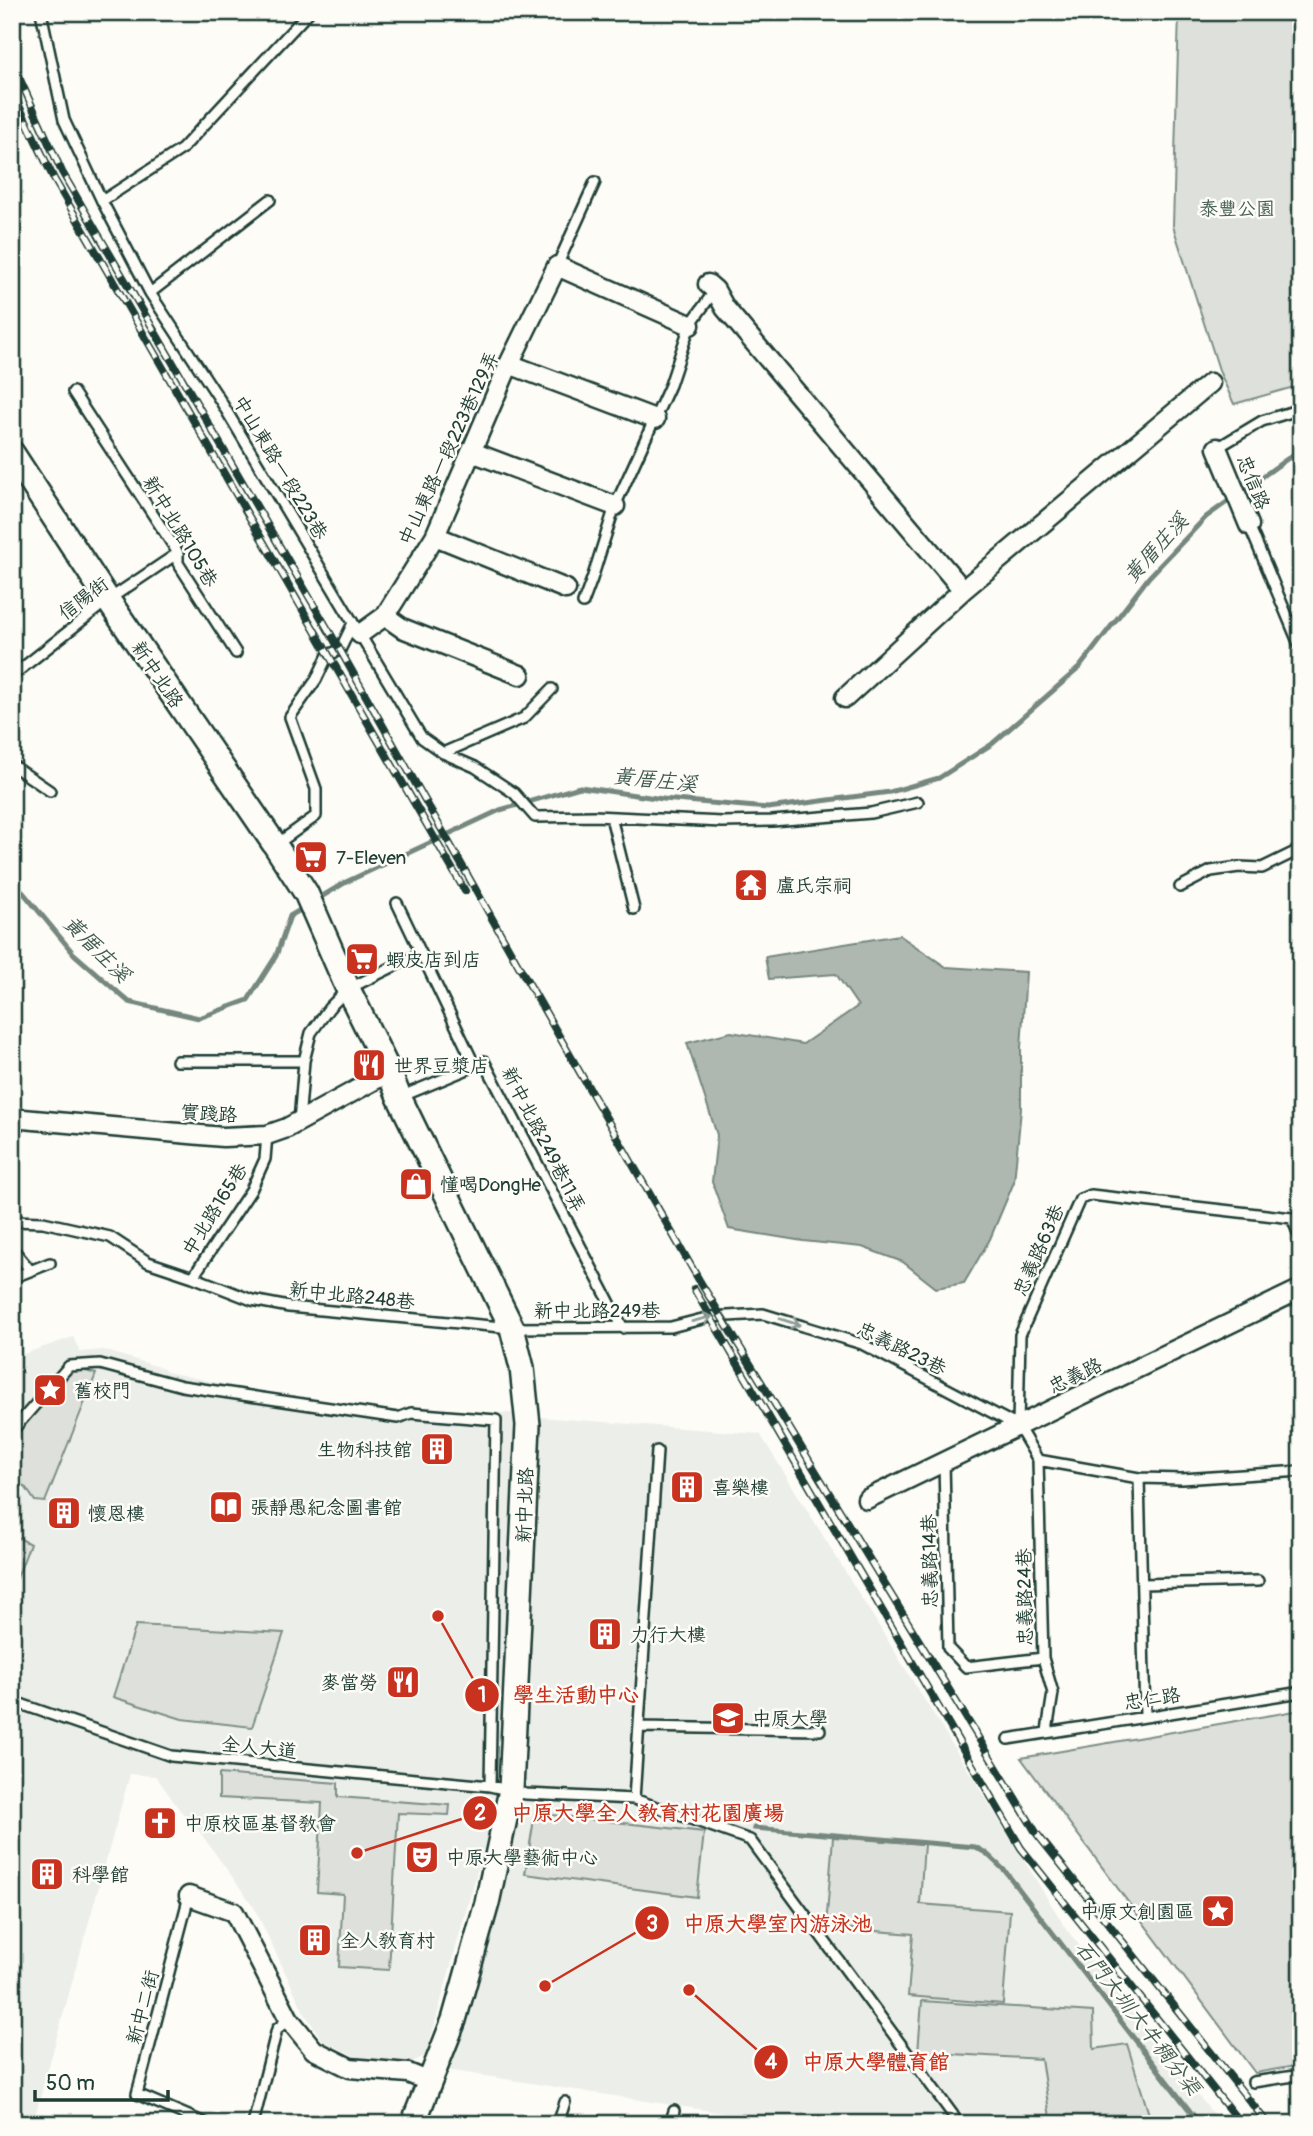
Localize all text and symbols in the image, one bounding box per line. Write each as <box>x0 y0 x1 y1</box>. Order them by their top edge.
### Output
park label: 泰豐公園 <box>1199 197 1275 221</box>
street label: 中山東路一段223巷129弄 <box>393 348 504 549</box>
street label: 中山東路一段223巷 <box>228 391 333 544</box>
street label: 忠信路 <box>1231 451 1275 513</box>
street label: 新中北路105巷 <box>137 471 223 592</box>
water label: 黃厝庄溪 <box>1118 507 1195 589</box>
street label: 信陽街 <box>54 572 114 626</box>
street label: 新中北路 <box>126 636 188 713</box>
water label: 黃厝庄溪 <box>612 763 699 798</box>
supermarket icon: 7-Eleven <box>292 838 330 876</box>
place label: 7-Eleven <box>336 846 406 870</box>
temple icon: 盧氏宗祠 <box>732 866 770 904</box>
place label: 盧氏宗祠 <box>776 874 852 898</box>
water label: 黃厝庄溪 <box>57 910 137 989</box>
supermarket icon: 蝦皮店到店 <box>343 940 381 978</box>
place label: 蝦皮店到店 <box>386 948 481 972</box>
restaurant icon: 世界豆漿店 <box>350 1046 388 1084</box>
place label: 世界豆漿店 <box>394 1054 489 1078</box>
street label: 新中北路249巷11弄 <box>496 1063 590 1216</box>
street label: 實踐路 <box>180 1101 238 1127</box>
street label: 中北路165巷 <box>177 1159 253 1260</box>
shop icon: 懂喝DongHe <box>397 1165 435 1203</box>
place label: 懂喝DongHe <box>440 1173 542 1197</box>
street label: 忠義路63巷 <box>1008 1201 1070 1300</box>
street label: 新中北路248巷 <box>288 1277 416 1315</box>
street label: 新中北路249巷 <box>534 1299 660 1323</box>
one-way arrow <box>690 1312 712 1325</box>
one-way arrow <box>779 1317 801 1330</box>
street label: 忠義路23巷 <box>853 1317 950 1381</box>
street label: 忠義路 <box>1045 1353 1106 1399</box>
place icon: 舊校門 <box>31 1371 69 1409</box>
place label: 舊校門 <box>74 1379 131 1403</box>
building icon: 生物科技館 <box>418 1430 456 1468</box>
place label: 生物科技館 <box>317 1438 412 1462</box>
street label: 新中北路 <box>512 1467 538 1543</box>
building icon: 喜樂樓 <box>668 1468 706 1506</box>
place label: 喜樂樓 <box>712 1476 769 1500</box>
library icon: 張靜愚紀念圖書館 <box>207 1488 245 1526</box>
building icon: 懷恩樓 <box>45 1494 83 1532</box>
place label: 張靜愚紀念圖書館 <box>250 1496 402 1520</box>
place label: 懷恩樓 <box>88 1502 145 1526</box>
street label: 忠義路14巷 <box>917 1514 943 1608</box>
street label: 忠義路24巷 <box>1012 1548 1038 1646</box>
building icon: 力行大樓 <box>586 1615 624 1653</box>
place label: 力行大樓 <box>630 1623 706 1647</box>
restaurant icon: 麥當勞 <box>384 1663 422 1701</box>
place label: 麥當勞 <box>321 1671 378 1695</box>
callout: 學生活動中心 <box>464 1674 653 1716</box>
text: 1 <box>478 1682 486 1709</box>
text: 學生活動中心 <box>513 1682 639 1709</box>
street label: 忠仁路 <box>1122 1683 1182 1715</box>
school or university icon: 中原大學 <box>709 1699 747 1737</box>
place label: 中原大學 <box>752 1707 828 1731</box>
street label: 全人大道 <box>220 1732 298 1764</box>
callout: 中原大學全人教育村花園廣場 <box>462 1792 798 1834</box>
text: 2 <box>474 1800 486 1827</box>
text: 中原大學全人教育村花園廣場 <box>512 1800 785 1827</box>
church icon: 中原校區基督教會 <box>141 1804 179 1842</box>
place label: 中原校區基督教會 <box>184 1812 336 1836</box>
theatre icon: 中原大學藝術中心 <box>403 1838 441 1876</box>
place label: 中原大學藝術中心 <box>446 1846 598 1870</box>
building icon: 科學館 <box>28 1855 66 1893</box>
place label: 科學館 <box>72 1863 129 1887</box>
place icon: 中原文創園區 <box>1199 1892 1237 1930</box>
place label: 中原文創園區 <box>1080 1900 1194 1924</box>
callout: 中原大學室內游泳池 <box>635 1902 887 1944</box>
text: 3 <box>646 1911 658 1938</box>
text: 中原大學室內游泳池 <box>684 1911 873 1938</box>
building icon: 全人教育村 <box>296 1921 334 1959</box>
place label: 全人教育村 <box>340 1929 435 1953</box>
water label: 石門大圳大牛稠分渠 <box>1069 1936 1208 2103</box>
street label: 新中二街 <box>122 1967 164 2047</box>
callout: 中原大學體育館 <box>754 2041 964 2083</box>
text: 4 <box>765 2049 778 2076</box>
text: 中原大學體育館 <box>803 2049 950 2076</box>
scale bar <box>35 2059 168 2103</box>
text: 50 m <box>46 2070 95 2097</box>

